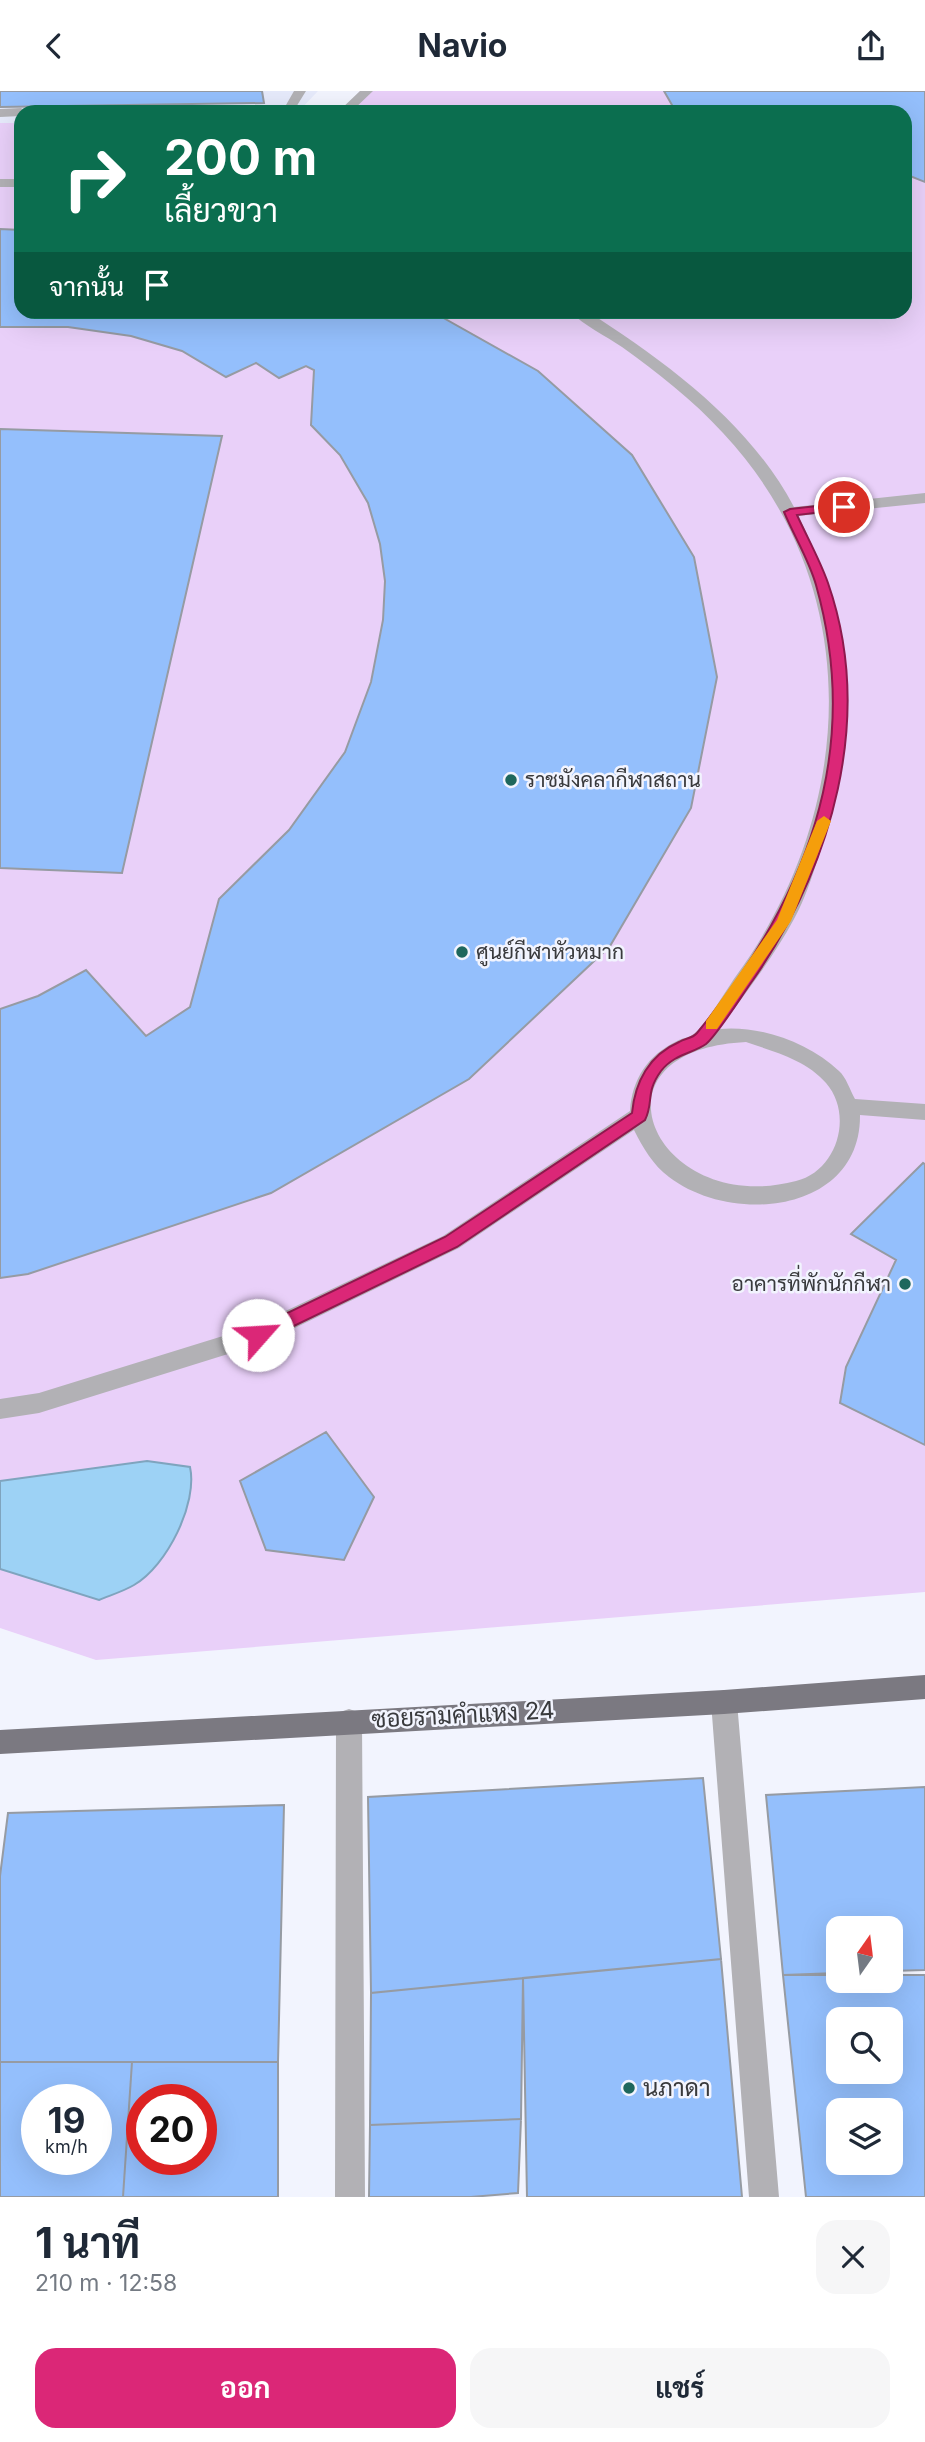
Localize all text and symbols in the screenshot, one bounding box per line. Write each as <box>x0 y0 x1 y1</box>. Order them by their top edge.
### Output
text: Navio <box>418 26 507 65</box>
icon: back <box>35 27 73 65</box>
icon: share <box>852 27 890 65</box>
text: 200 m <box>164 128 317 187</box>
icon: right <box>49 133 140 224</box>
text: เลี้ยวขวา <box>164 191 278 230</box>
icon: arrive <box>138 266 176 304</box>
text: จากนั้น <box>49 271 124 302</box>
pin <box>814 477 874 537</box>
icon: arrive <box>825 488 863 526</box>
place label: ราชมังคลากีฬาสถาน <box>525 767 701 792</box>
marker: ราชมังคลากีฬาสถาน <box>503 772 519 788</box>
place label: ศูนย์กีฬาหัวหมาก <box>476 938 624 967</box>
marker: ศูนย์กีฬาหัวหมาก <box>454 944 470 960</box>
place label: อาคารที่พักนักกีฬา <box>732 1264 891 1296</box>
marker: อาคารที่พักนักกีฬา <box>897 1276 913 1292</box>
position arrow <box>221 1298 295 1372</box>
street label: ซอยรามคำแหง 24 <box>371 1695 555 1734</box>
north arrow <box>826 1916 903 1993</box>
map controls <box>826 1916 903 2175</box>
button: search <box>826 2007 903 2084</box>
place label: นภาดา <box>643 2073 711 2102</box>
marker: นภาดา <box>621 2080 637 2096</box>
speed limit sign: 20 <box>126 2084 217 2175</box>
button: layers <box>826 2098 903 2175</box>
text: 19 <box>48 2099 85 2141</box>
text: km/h <box>45 2136 88 2157</box>
text: 1 นาที <box>35 2217 140 2268</box>
button: close <box>816 2220 890 2294</box>
text: 210 m · 12:58 <box>35 2269 177 2297</box>
button: ออก <box>35 2348 456 2428</box>
button: แชร์ <box>470 2348 890 2428</box>

